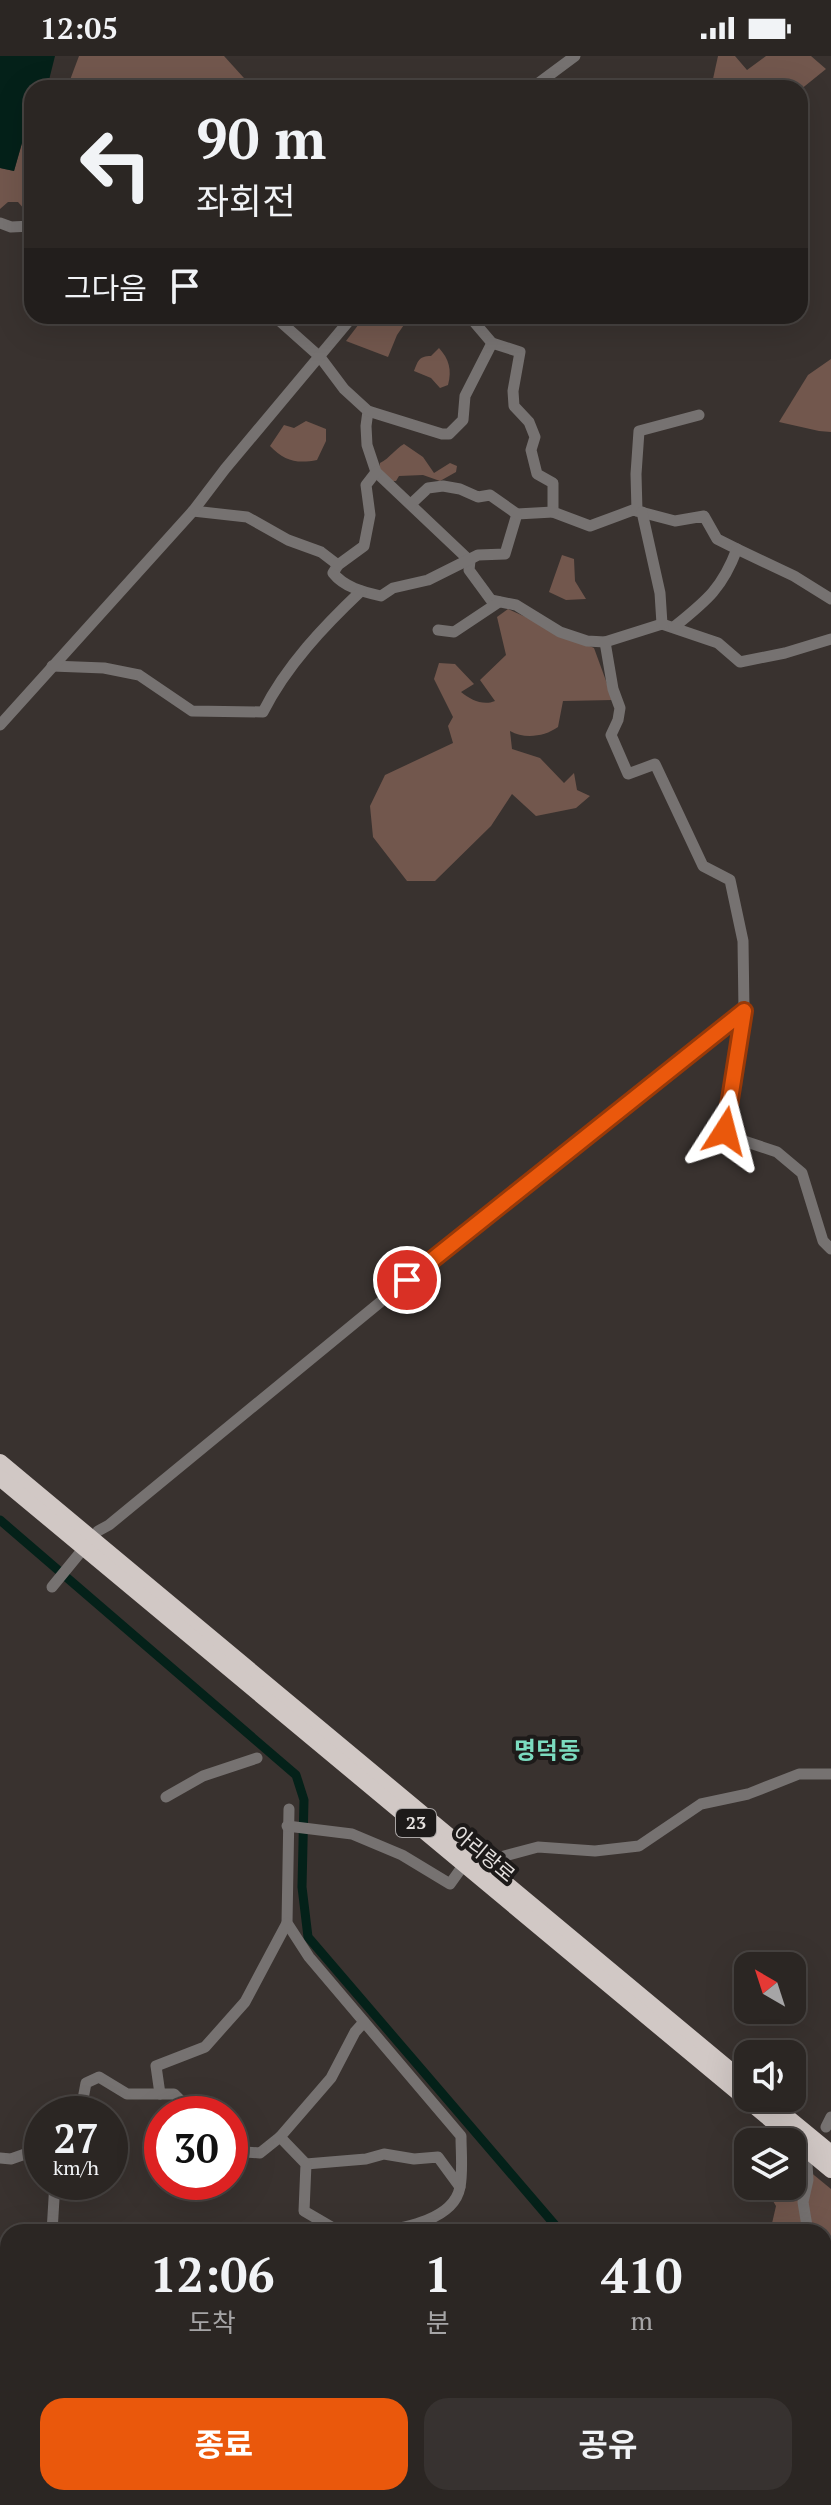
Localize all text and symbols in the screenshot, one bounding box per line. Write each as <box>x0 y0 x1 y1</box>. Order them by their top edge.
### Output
text: 12:05 <box>40 8 118 48</box>
text: 90 m <box>196 101 326 175</box>
icon: left <box>64 112 168 216</box>
text: 좌회전 <box>196 177 295 224</box>
icon: arrive <box>163 264 207 308</box>
text: 그다음 <box>64 268 147 308</box>
position arrow <box>683 1089 767 1173</box>
pin <box>373 1246 441 1314</box>
icon: arrive <box>385 1258 429 1302</box>
district label: 명덕동 <box>514 1734 580 1766</box>
road number: 23 <box>396 1809 436 1837</box>
street label: 아리랑로 <box>447 1820 521 1888</box>
north arrow <box>734 1952 806 2024</box>
map controls <box>734 1952 806 2200</box>
button: sound <box>734 2040 806 2112</box>
speed limit sign: 30 <box>144 2096 248 2200</box>
text: 27 <box>53 2111 99 2164</box>
button: layers <box>734 2128 806 2200</box>
text: km/h <box>53 2154 99 2181</box>
text: 12:06 <box>150 2242 275 2306</box>
text: 1 <box>424 2242 451 2306</box>
text: 410 <box>601 2243 682 2307</box>
text: m <box>630 2303 653 2337</box>
text: 도착 <box>188 2305 236 2339</box>
text: 분 <box>426 2305 450 2339</box>
button: 종료 <box>40 2398 408 2490</box>
button: 공유 <box>424 2398 792 2490</box>

